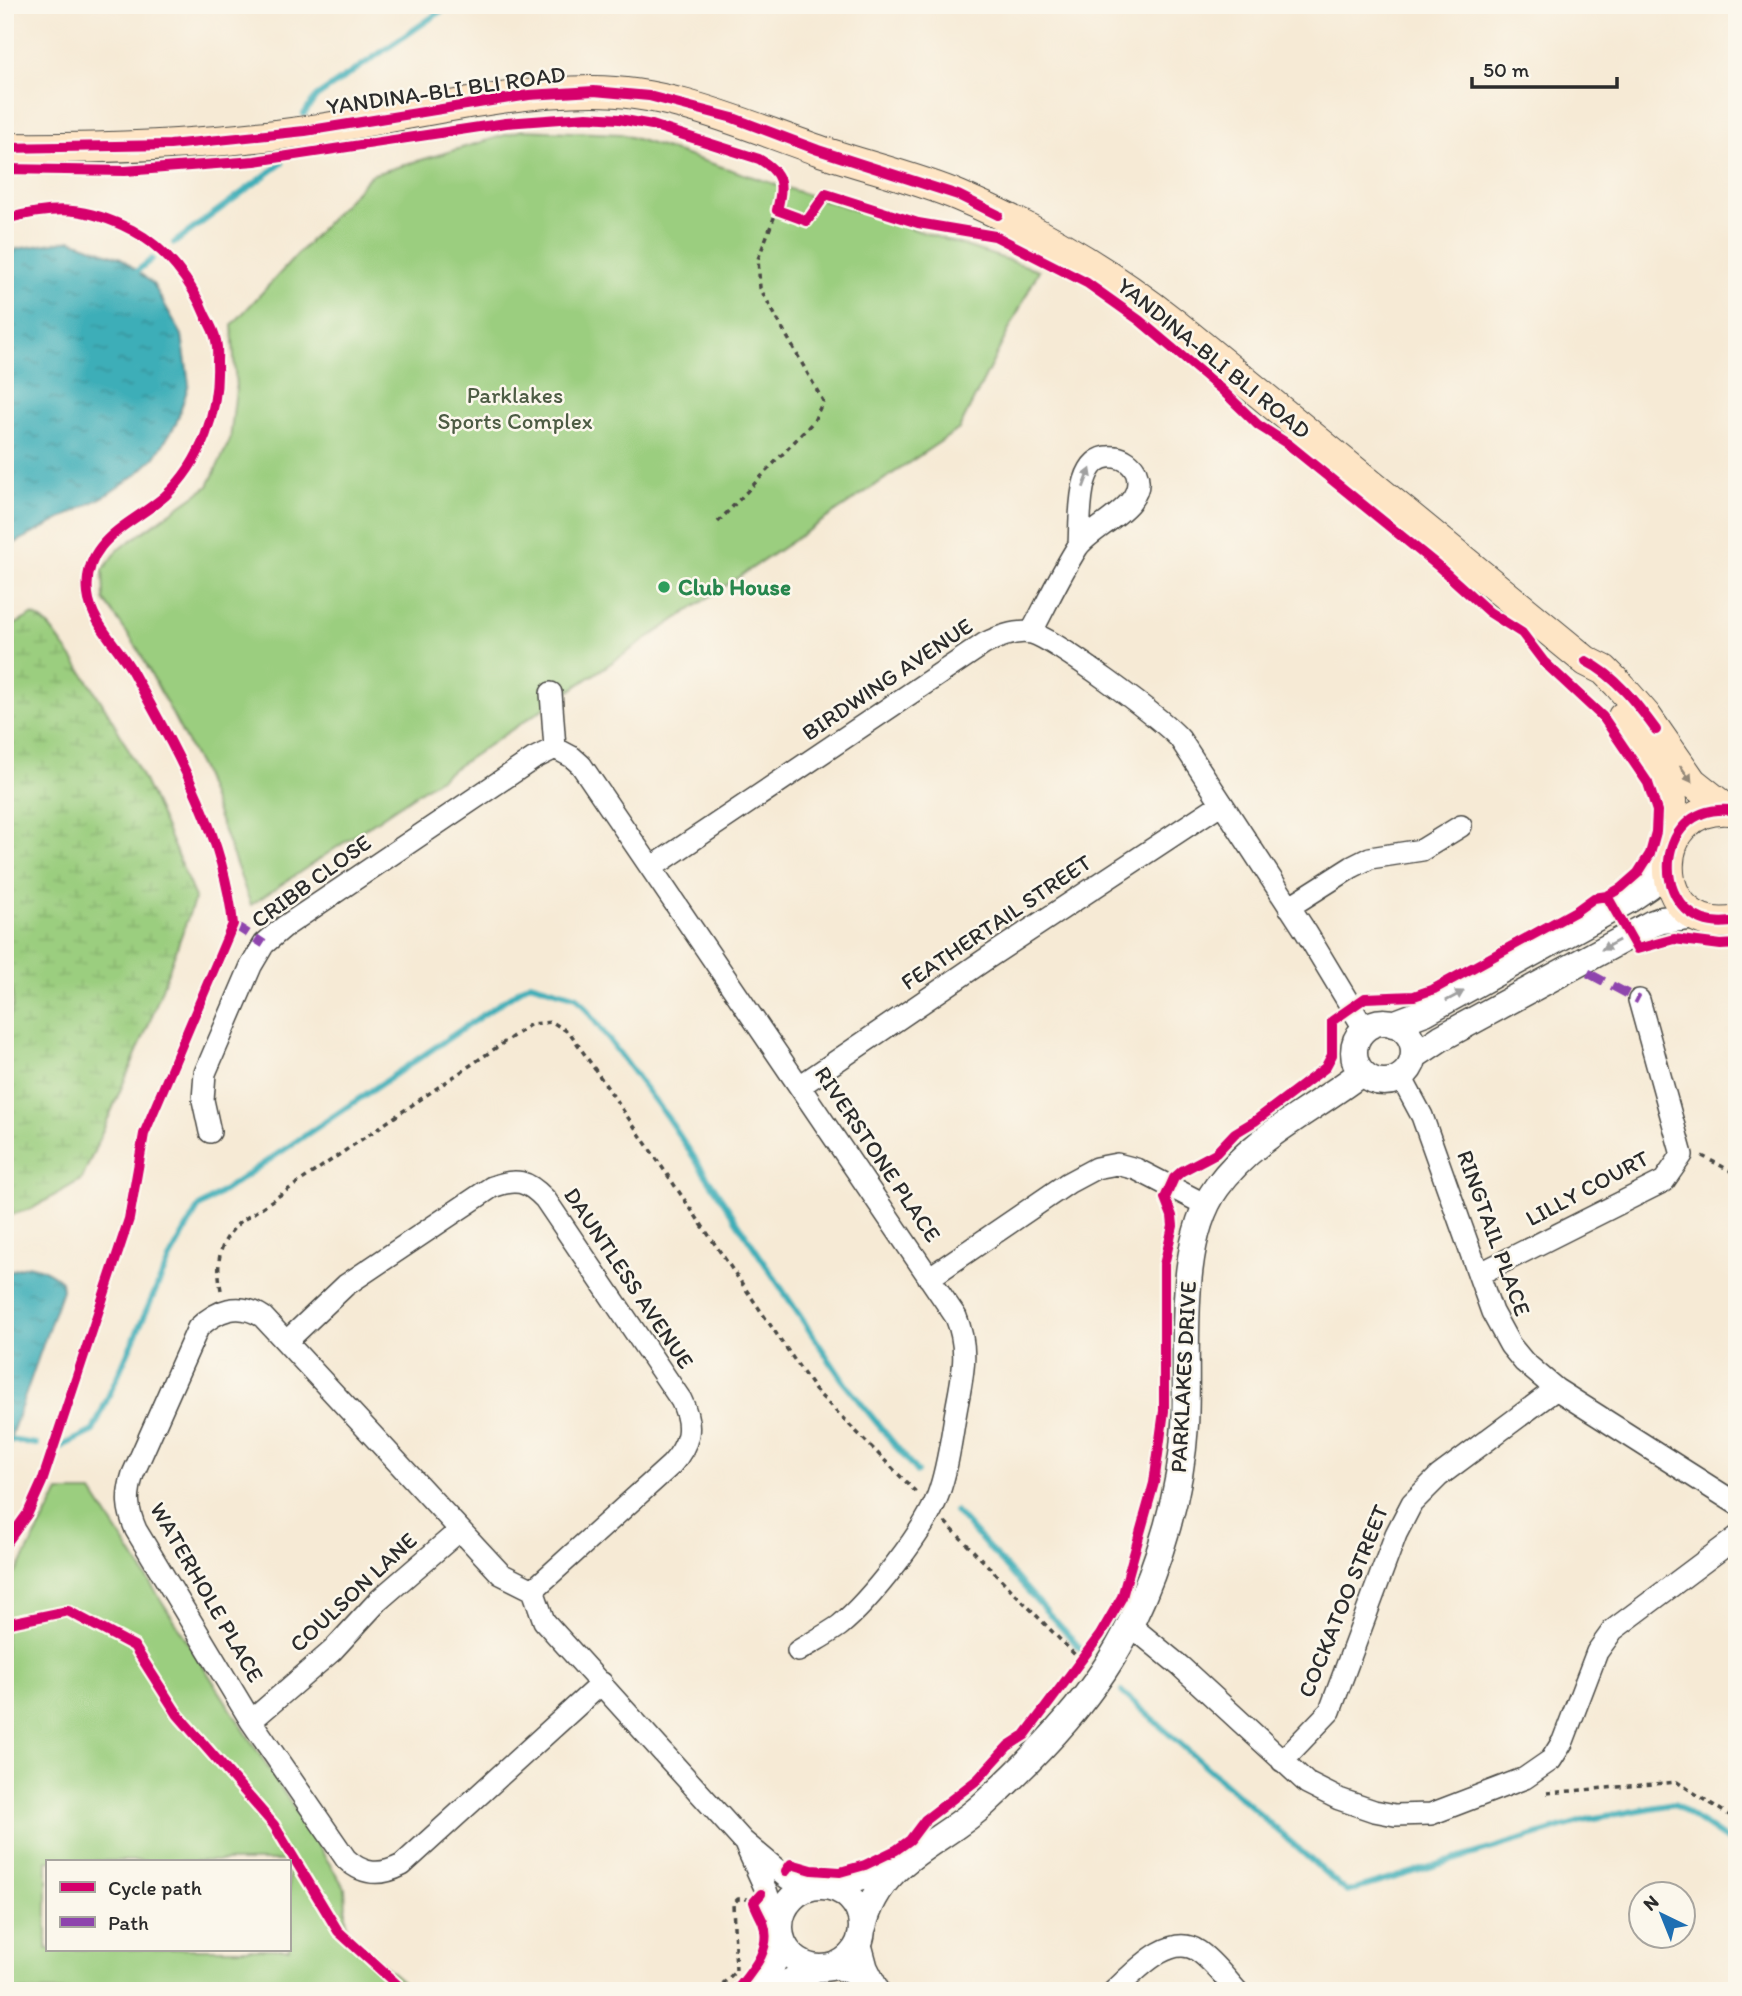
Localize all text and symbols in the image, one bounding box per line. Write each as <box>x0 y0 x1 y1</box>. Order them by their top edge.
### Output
scale bar <box>1472 46 1618 90</box>
text: 50 m <box>1483 57 1530 82</box>
street label: YANDINA-BLI BLI ROAD <box>325 59 567 121</box>
street label: YANDINA-BLI BLI ROAD <box>1112 271 1316 445</box>
park label: Parklakes Sports Complex <box>437 381 593 435</box>
one-way arrow <box>1082 467 1093 488</box>
place label: Club House <box>678 573 791 601</box>
marker: Club House <box>656 579 672 595</box>
street label: BIRDWING AVENUE <box>796 611 978 746</box>
one-way arrow <box>1679 765 1693 783</box>
street label: CRIBB CLOSE <box>246 828 377 934</box>
street label: FEATHERTAIL STREET <box>896 848 1097 996</box>
one-way arrow <box>1600 940 1620 951</box>
one-way arrow <box>1445 990 1465 1002</box>
street label: RIVERSTONE PLACE <box>809 1061 947 1247</box>
street label: LILLY COURT <box>1521 1144 1653 1232</box>
street label: RINGTAIL PLACE <box>1451 1146 1537 1320</box>
street label: DAUNTLESS AVENUE <box>558 1182 700 1374</box>
street label: PARKLAKES DRIVE <box>1164 1280 1202 1474</box>
street label: WATERHOLE PLACE <box>144 1497 270 1687</box>
street label: COCKATOO STREET <box>1292 1501 1394 1701</box>
street label: COULSON LANE <box>284 1526 422 1658</box>
legend <box>46 1860 290 1951</box>
text: Cycle path <box>108 1875 202 1900</box>
north arrow <box>1626 1881 1696 1951</box>
text: N <box>1638 1890 1663 1916</box>
text: Path <box>108 1910 149 1935</box>

